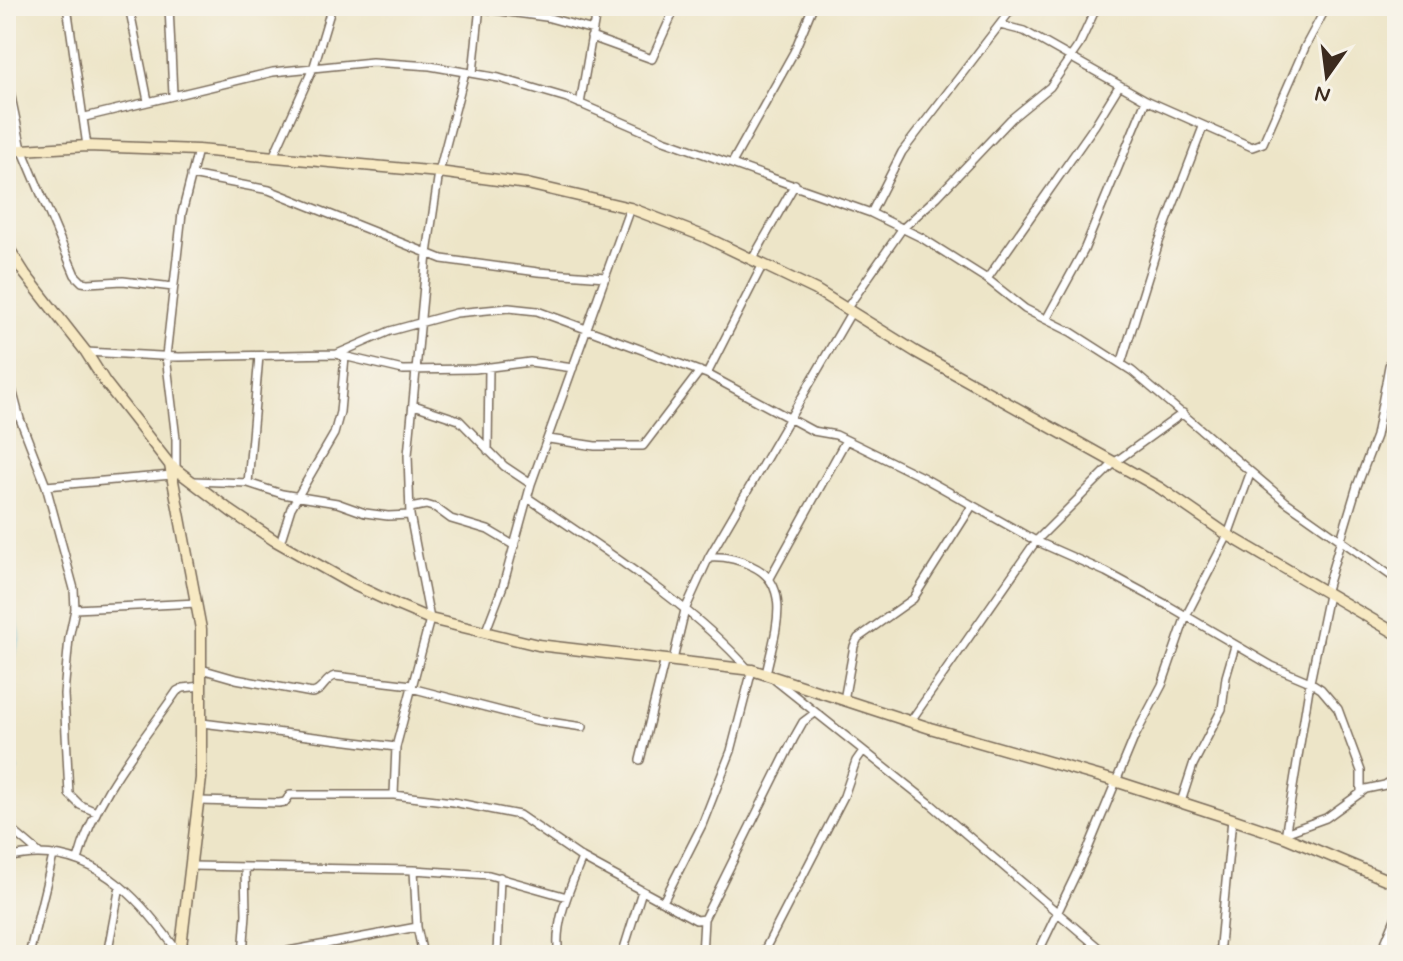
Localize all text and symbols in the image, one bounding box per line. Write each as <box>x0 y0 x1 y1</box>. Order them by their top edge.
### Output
north arrow <box>1287 36 1367 116</box>
text: N <box>1312 78 1333 109</box>

